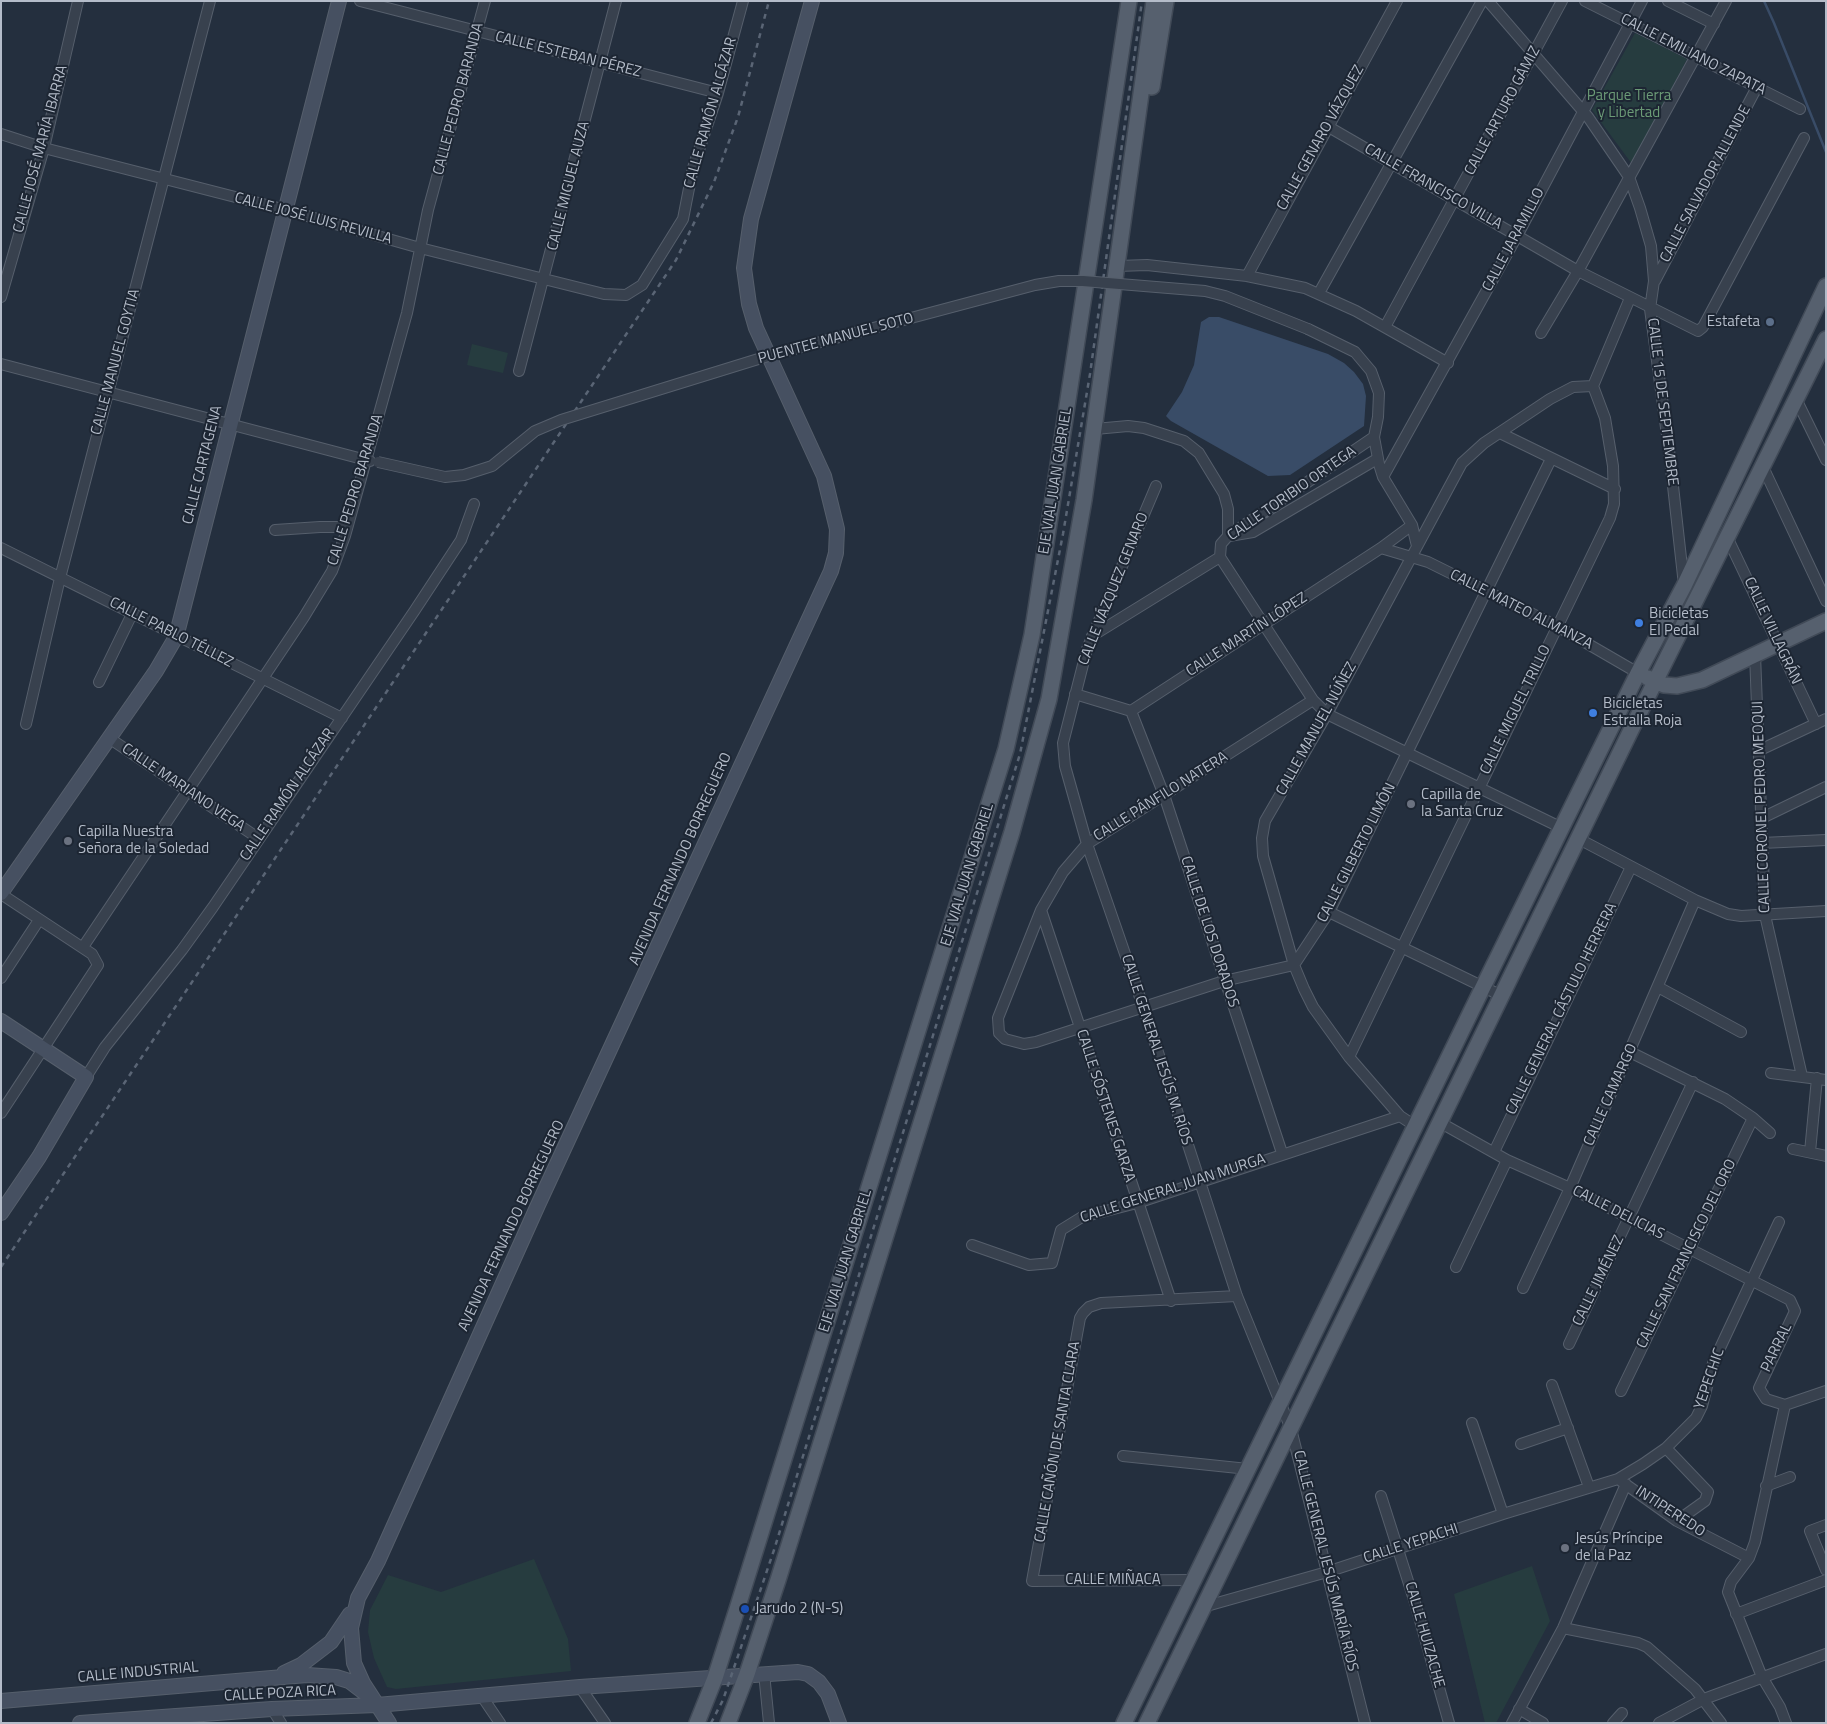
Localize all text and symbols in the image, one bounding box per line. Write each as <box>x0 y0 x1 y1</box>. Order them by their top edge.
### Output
street label: CALLE EMILIANO ZAPATA <box>1617 11 1769 99</box>
street label: CALLE PEDRO BARANDA <box>430 21 488 177</box>
street label: CALLE ESTEBAN PÉREZ <box>493 28 643 82</box>
street label: CALLE RAMÓN ALCÁZAR <box>681 35 741 191</box>
street label: CALLE ARTURO GÁMIZ <box>1461 43 1545 179</box>
street label: CALLE GENARO VÁZQUEZ <box>1274 62 1368 214</box>
street label: CALLE JOSÉ MARÍA IBARRA <box>10 63 72 235</box>
park label: Parque Tierra y Libertad <box>1587 87 1671 122</box>
street label: CALLE SALVADOR ALLENDE <box>1657 102 1755 266</box>
street label: CALLE MIGUEL AUZA <box>544 120 594 252</box>
street label: CALLE FRANCISCO VILLA <box>1361 140 1505 234</box>
street label: CALLE JARAMILLO <box>1479 185 1549 295</box>
street label: CALLE JOSÉ LUIS REVILLA <box>232 189 394 249</box>
street label: CALLE MANUEL GOYTIA <box>88 287 144 437</box>
street label: PUENTEE MANUEL SOTO <box>756 310 916 368</box>
place label: Estafeta <box>1707 313 1760 331</box>
marker: Estafeta <box>1764 316 1776 328</box>
street label: CALLE 15 DE SEPTIEMBRE <box>1643 317 1681 487</box>
street label: CALLE CARTAGENA <box>180 404 226 526</box>
street label: EJE VIAL JUAN GABRIEL <box>1036 406 1076 556</box>
street label: CALLE PEDRO BARANDA <box>324 412 388 568</box>
street label: CALLE TORIBIO ORTEGA <box>1224 443 1360 545</box>
street label: CALLE VÁZQUEZ GENARO <box>1075 510 1153 668</box>
street label: CALLE MATEO ALMANZA <box>1447 566 1595 654</box>
street label: CALLE VILLAGRÁN <box>1739 575 1805 687</box>
street label: CALLE MARTÍN LÓPEZ <box>1183 589 1311 681</box>
street label: CALLE PABLO TÉLLEZ <box>106 594 236 672</box>
place label: Bicicletas El Pedal <box>1649 605 1709 640</box>
marker: Bicicletas El Pedal <box>1633 617 1645 629</box>
street label: CALLE MIGUEL TRILLO <box>1477 642 1555 778</box>
street label: CALLE MANUEL NÚÑEZ <box>1273 659 1361 799</box>
place label: Bicicletas Estralla Roja <box>1603 695 1682 730</box>
street label: CALLE CORONEL PEDRO MEOQUI <box>1749 701 1775 913</box>
marker: Bicicletas Estralla Roja <box>1587 707 1599 719</box>
street label: CALLE RAMÓN ALCÁZAR <box>237 725 339 865</box>
street label: CALLE MARIANO VEGA <box>118 740 248 836</box>
street label: CALLE PÁNFILO NATERA <box>1091 748 1231 846</box>
street label: AVENIDA FERNANDO BORREGUERO <box>626 750 736 968</box>
street label: CALLE GILBERTO LIMÓN <box>1314 780 1400 926</box>
place label: Capilla de la Santa Cruz <box>1421 786 1503 821</box>
marker: Capilla de la Santa Cruz <box>1405 798 1417 810</box>
street label: EJE VIAL JUAN GABRIEL <box>938 802 998 948</box>
place label: Capilla Nuestra Señora de la Soledad <box>78 823 209 858</box>
marker: Capilla Nuestra Señora de la Soledad <box>62 835 74 847</box>
street label: CALLE DE LOS DORADOS <box>1176 854 1242 1010</box>
street label: CALLE GENERAL CÁSTULO HERRERA <box>1503 900 1621 1118</box>
street label: CALLE GENERAL JESÚS M. RÍOS <box>1117 952 1195 1148</box>
street label: CALLE SÓSTENES GARZA <box>1072 1027 1138 1185</box>
street label: CALLE CAMARGO <box>1580 1041 1642 1149</box>
street label: AVENIDA FERNANDO BORREGUERO <box>455 1118 569 1334</box>
street label: CALLE GENERAL JUAN MURGA <box>1078 1151 1268 1227</box>
street label: CALLE SAN FRANCISCO DEL ORO <box>1633 1156 1741 1352</box>
street label: CALLE DELICIAS <box>1569 1182 1667 1244</box>
street label: EJE VIAL JUAN GABRIEL <box>816 1188 876 1334</box>
street label: CALLE JIMÉNEZ <box>1569 1233 1629 1329</box>
street label: PARRAL <box>1758 1321 1796 1375</box>
street label: CALLE CAÑÓN DE SANTA CLARA <box>1031 1340 1085 1544</box>
street label: YEPECHIC <box>1691 1346 1729 1412</box>
street label: CALLE GENERAL JESÚS MARÍA RÍOS <box>1289 1449 1361 1673</box>
street label: INTIPEREDO <box>1632 1483 1708 1541</box>
street label: CALLE YEPACHI <box>1361 1520 1461 1568</box>
place label: Jesús Príncipe de la Paz <box>1575 1530 1663 1565</box>
marker: Jesús Príncipe de la Paz <box>1559 1542 1571 1554</box>
street label: CALLE MIÑACA <box>1065 1571 1161 1589</box>
street label: CALLE HUIZACHE <box>1400 1580 1448 1690</box>
place label: Jarudo 2 (N-S) <box>755 1600 843 1618</box>
marker: Jarudo 2 (N-S) <box>739 1603 751 1615</box>
street label: CALLE INDUSTRIAL <box>77 1659 199 1687</box>
street label: CALLE POZA RICA <box>224 1682 336 1706</box>

